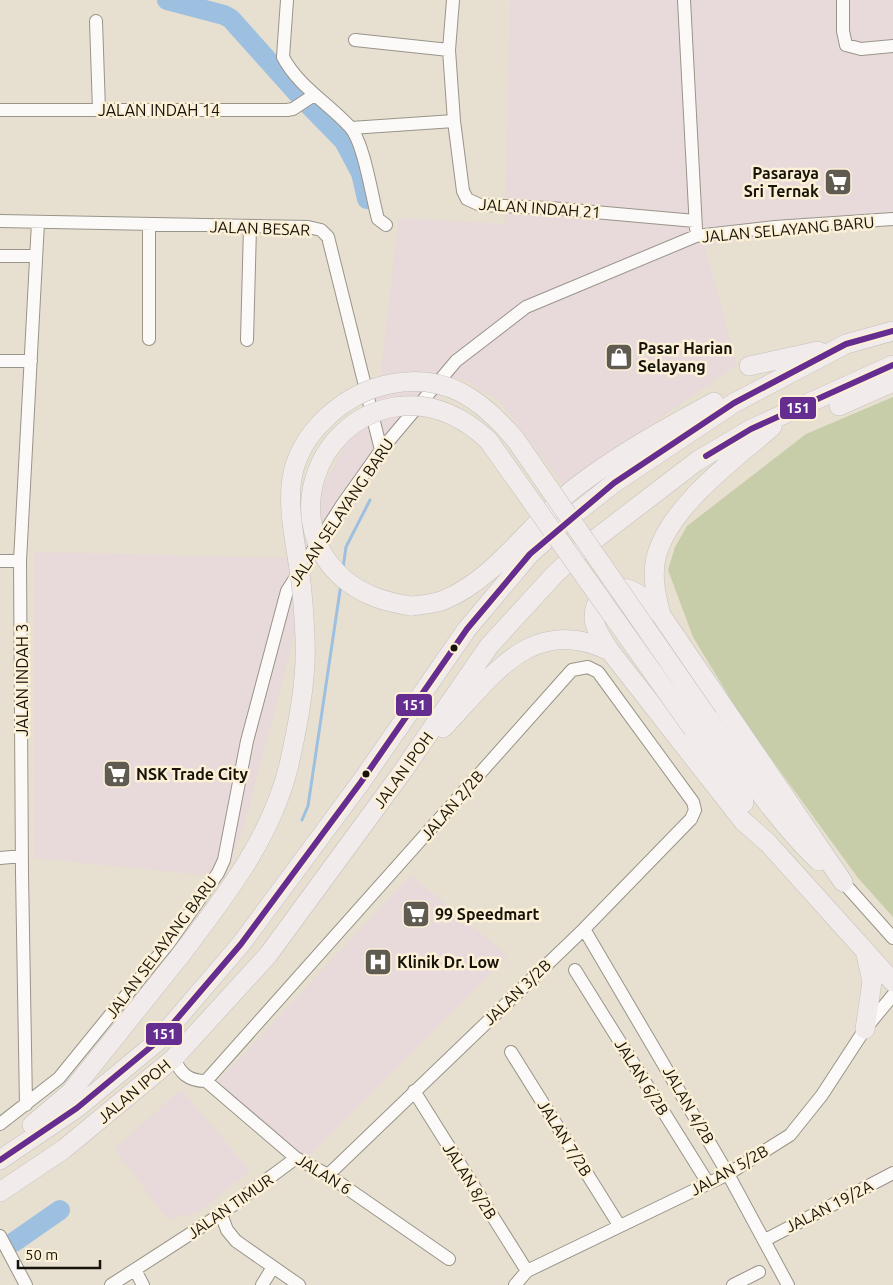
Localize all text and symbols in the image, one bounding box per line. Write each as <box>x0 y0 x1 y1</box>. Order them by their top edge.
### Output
street label: JALAN INDAH 14 <box>98 101 220 119</box>
place label: Pasaraya Sri Ternak <box>744 164 819 200</box>
supermarket icon: Pasaraya Sri Ternak <box>823 167 853 197</box>
street label: JALAN INDAH 21 <box>478 195 602 221</box>
street label: JALAN SELAYANG BARU <box>701 212 875 246</box>
street label: JALAN BESAR <box>210 217 310 239</box>
place label: Pasar Harian Selayang <box>638 339 733 375</box>
shop icon: Pasar Harian Selayang <box>604 342 634 372</box>
line badge: 151 <box>779 396 817 420</box>
text: 151 <box>786 400 810 416</box>
street label: JALAN SELAYANG BARU <box>285 435 397 589</box>
street label: JALAN INDAH 3 <box>13 623 31 737</box>
unlabelled marker <box>449 643 459 653</box>
line badge: 151 <box>395 693 433 717</box>
text: 151 <box>402 697 426 713</box>
street label: JALAN IPOH <box>369 728 437 812</box>
supermarket icon: NSK Trade City <box>102 759 132 789</box>
place label: NSK Trade City <box>136 765 249 783</box>
street label: JALAN 2/2B <box>417 766 487 844</box>
unlabelled marker <box>361 769 371 779</box>
street label: JALAN SELAYANG BARU <box>102 872 220 1022</box>
supermarket icon: 99 Speedmart <box>401 899 431 929</box>
place label: 99 Speedmart <box>435 905 540 923</box>
hospital icon: Klinik Dr. Low <box>363 947 393 977</box>
place label: Klinik Dr. Low <box>397 953 500 971</box>
street label: JALAN 3/2B <box>480 956 554 1028</box>
line badge: 151 <box>145 1022 183 1046</box>
text: 151 <box>152 1026 176 1042</box>
street label: JALAN 6/2B <box>611 1036 673 1118</box>
street label: JALAN IPOH <box>94 1055 174 1127</box>
street label: JALAN 4/2B <box>660 1063 718 1147</box>
street label: JALAN 7/2B <box>534 1097 596 1179</box>
street label: JALAN 8/2B <box>439 1140 501 1222</box>
street label: JALAN 5/2B <box>687 1141 771 1199</box>
street label: JALAN 6 <box>293 1150 355 1198</box>
street label: JALAN TIMUR <box>184 1170 276 1242</box>
street label: JALAN 19/2A <box>782 1176 876 1236</box>
scale bar <box>18 1238 100 1270</box>
text: 50 m <box>25 1246 58 1263</box>

